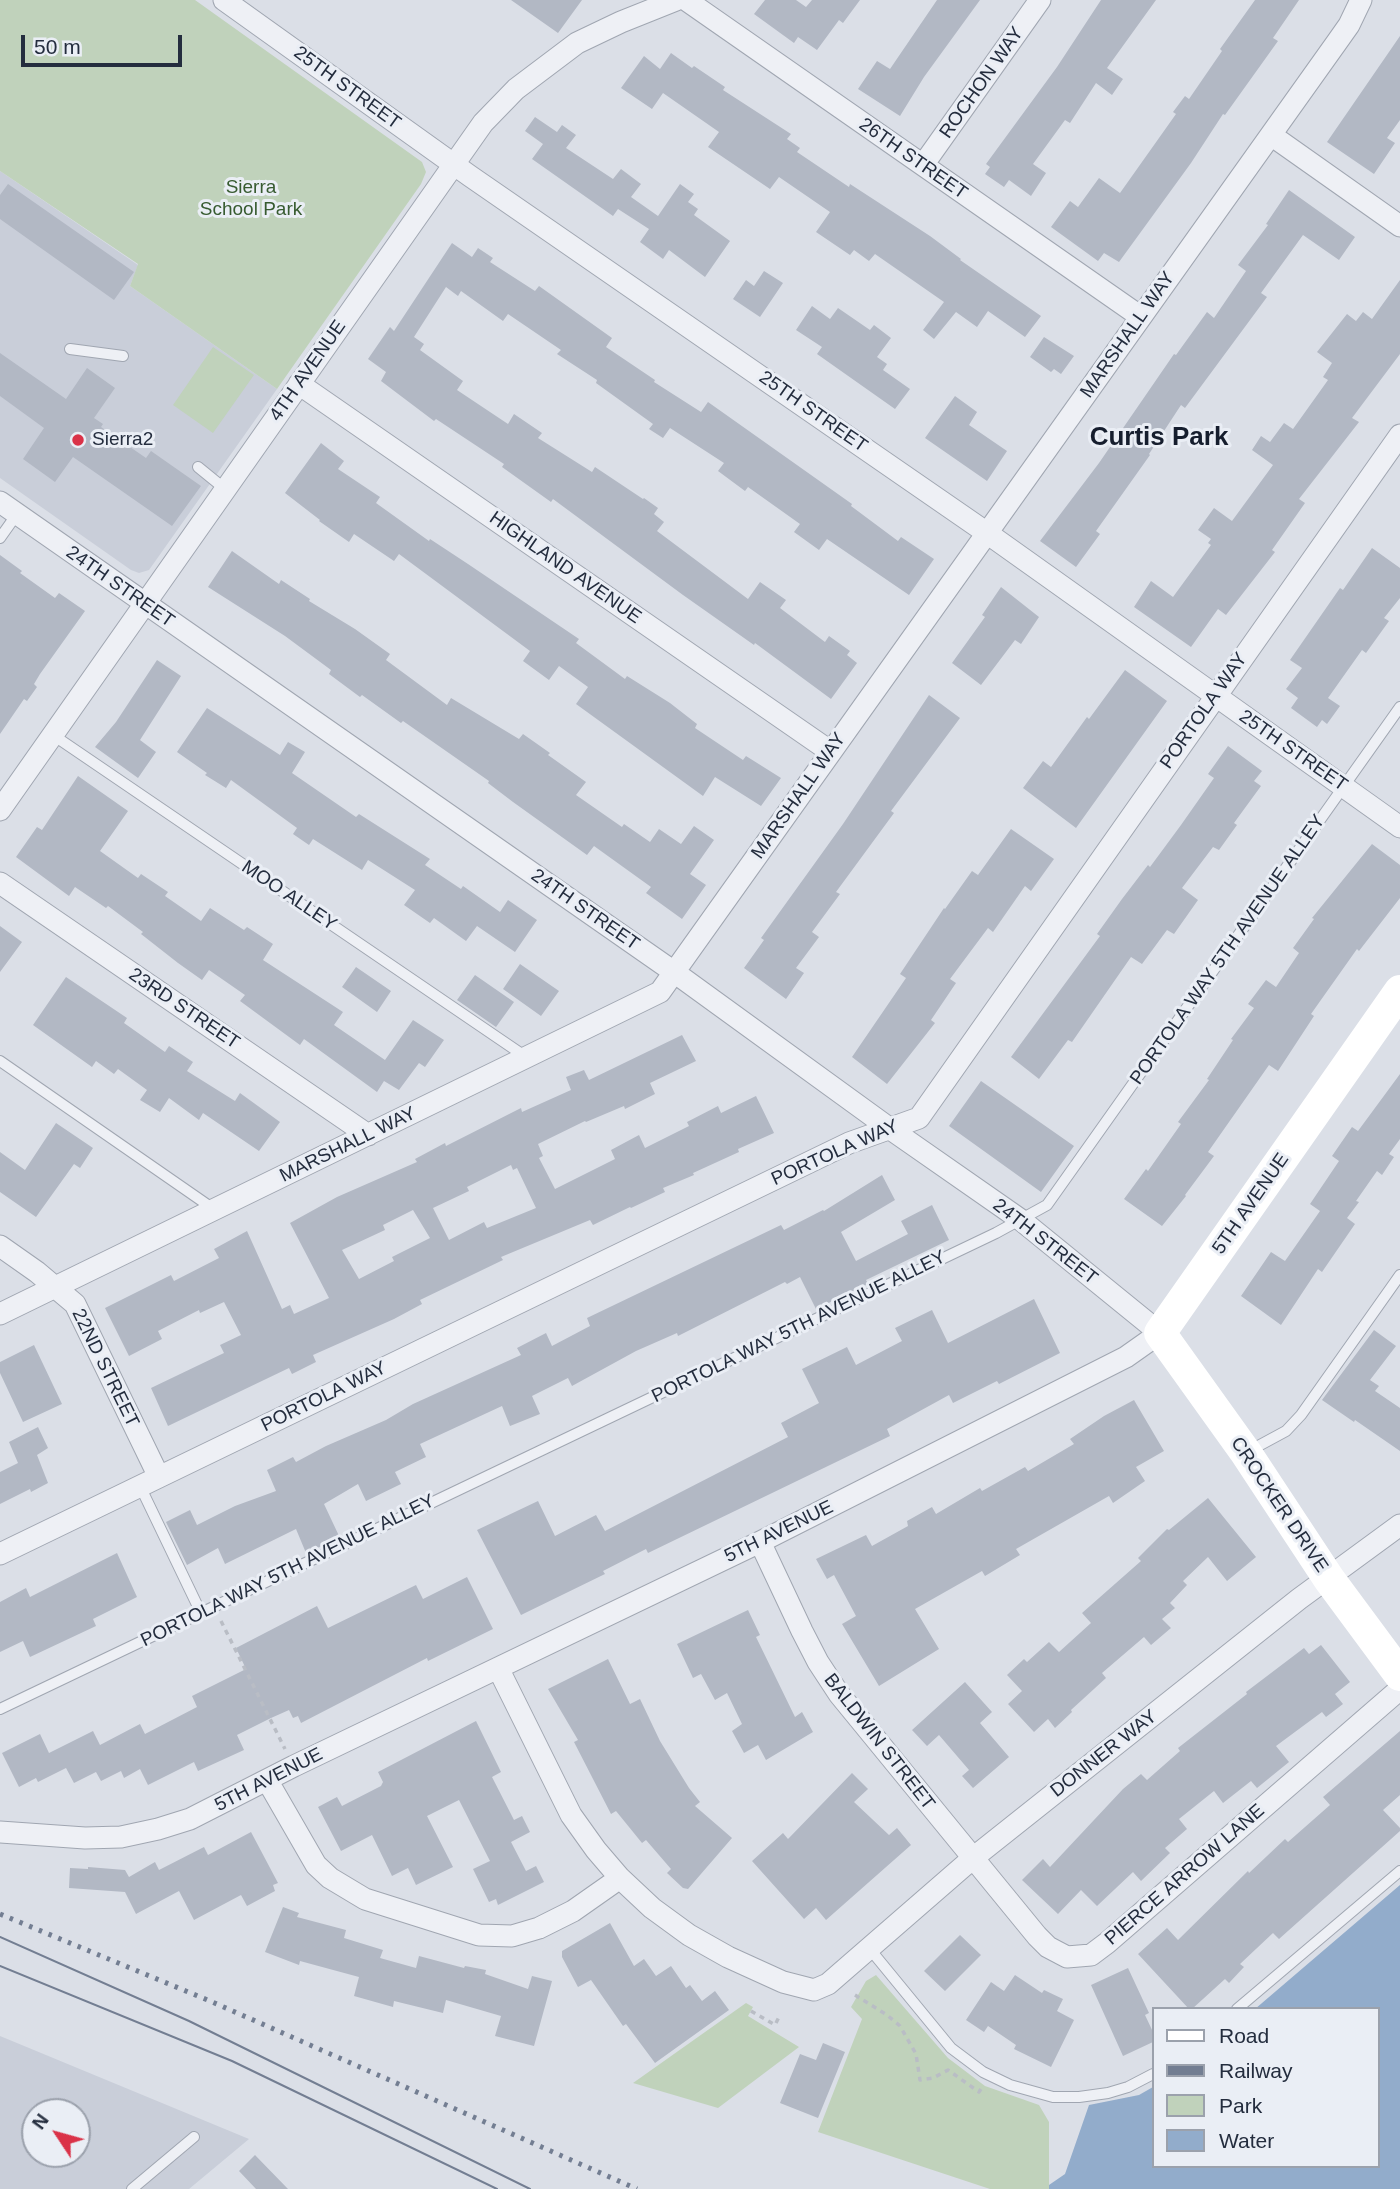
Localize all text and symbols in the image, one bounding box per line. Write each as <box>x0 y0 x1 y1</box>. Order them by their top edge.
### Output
scale bar <box>24 21 186 65</box>
street label: ROCHON WAY <box>935 23 1029 143</box>
text: 50 m <box>34 35 81 58</box>
street label: 25TH STREET <box>289 42 405 134</box>
street label: 26TH STREET <box>855 113 971 205</box>
park label: Sierra School Park <box>200 177 302 221</box>
street label: MARSHALL WAY <box>1076 267 1180 403</box>
street label: 4TH AVENUE <box>265 316 351 426</box>
street label: 25TH STREET <box>755 366 871 458</box>
district label: Curtis Park <box>1090 422 1228 454</box>
place label: Sierra2 <box>92 429 153 451</box>
marker: Sierra2 <box>70 432 86 448</box>
street label: HIGHLAND AVENUE <box>485 507 645 629</box>
street label: 24TH STREET <box>62 541 178 633</box>
street label: PORTOLA WAY <box>1155 649 1253 773</box>
street label: 25TH STREET <box>1235 705 1351 797</box>
street label: MARSHALL WAY <box>747 728 851 864</box>
street label: PORTOLA WAY 5TH AVENUE ALLEY <box>1126 811 1330 1089</box>
street label: MOO ALLEY <box>237 856 341 936</box>
street label: 24TH STREET <box>527 864 643 956</box>
street label: 23RD STREET <box>124 964 244 1054</box>
street label: MARSHALL WAY <box>276 1102 420 1188</box>
street label: PORTOLA WAY <box>768 1115 902 1191</box>
street label: 5TH AVENUE <box>1208 1149 1294 1259</box>
street label: 24TH STREET <box>988 1194 1102 1290</box>
street label: PORTOLA WAY 5TH AVENUE ALLEY <box>648 1246 950 1408</box>
street label: 22ND STREET <box>67 1305 143 1431</box>
street label: PORTOLA WAY <box>258 1357 390 1437</box>
street label: CROCKER DRIVE <box>1225 1433 1333 1577</box>
street label: PORTOLA WAY 5TH AVENUE ALLEY <box>137 1490 439 1652</box>
street label: 5TH AVENUE <box>721 1496 837 1568</box>
street label: BALDWIN STREET <box>819 1669 939 1815</box>
street label: DONNER WAY <box>1046 1705 1162 1803</box>
street label: 5TH AVENUE <box>211 1743 327 1817</box>
street label: PIERCE ARROW LANE <box>1101 1800 1269 1950</box>
legend <box>1152 2007 1379 2168</box>
text: Road <box>1219 2024 1269 2047</box>
text: Railway <box>1219 2059 1293 2082</box>
text: Park <box>1219 2094 1262 2117</box>
north arrow <box>21 2098 91 2168</box>
text: N <box>28 2110 53 2133</box>
text: Water <box>1219 2129 1274 2152</box>

